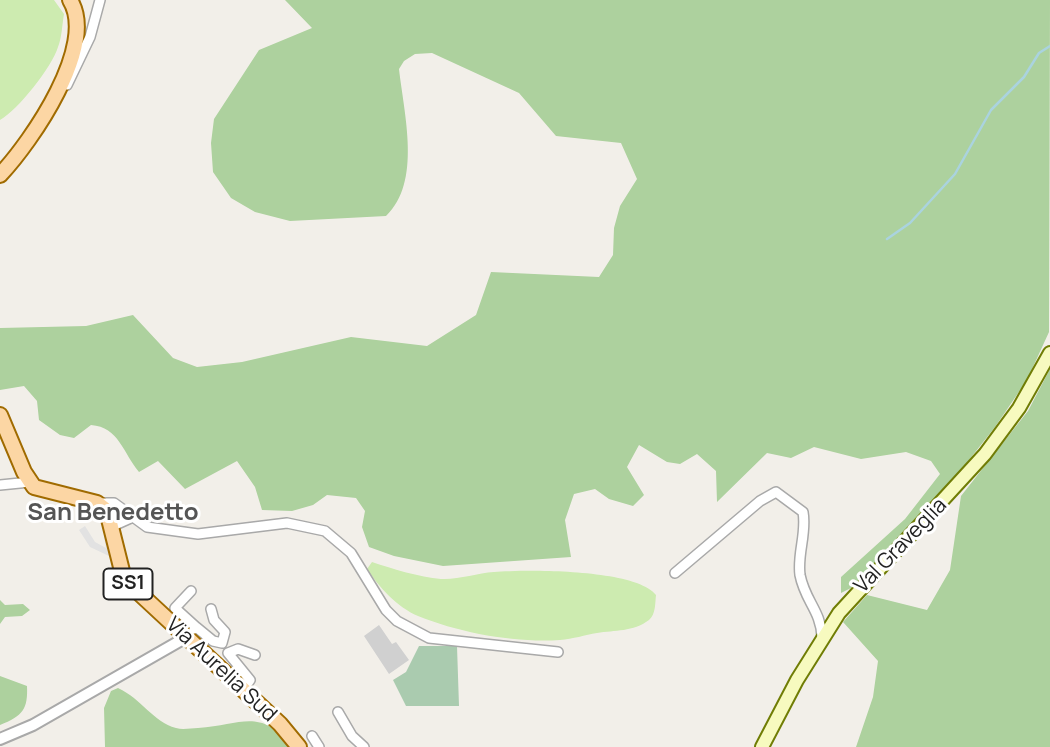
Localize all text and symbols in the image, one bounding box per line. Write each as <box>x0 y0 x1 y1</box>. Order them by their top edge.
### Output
street label: Val Graveglia <box>850 493 952 599</box>
district label: San Benedetto <box>27 499 199 527</box>
road number: SS1 <box>104 568 152 600</box>
street label: Via Aurelia Sud <box>160 612 282 728</box>

